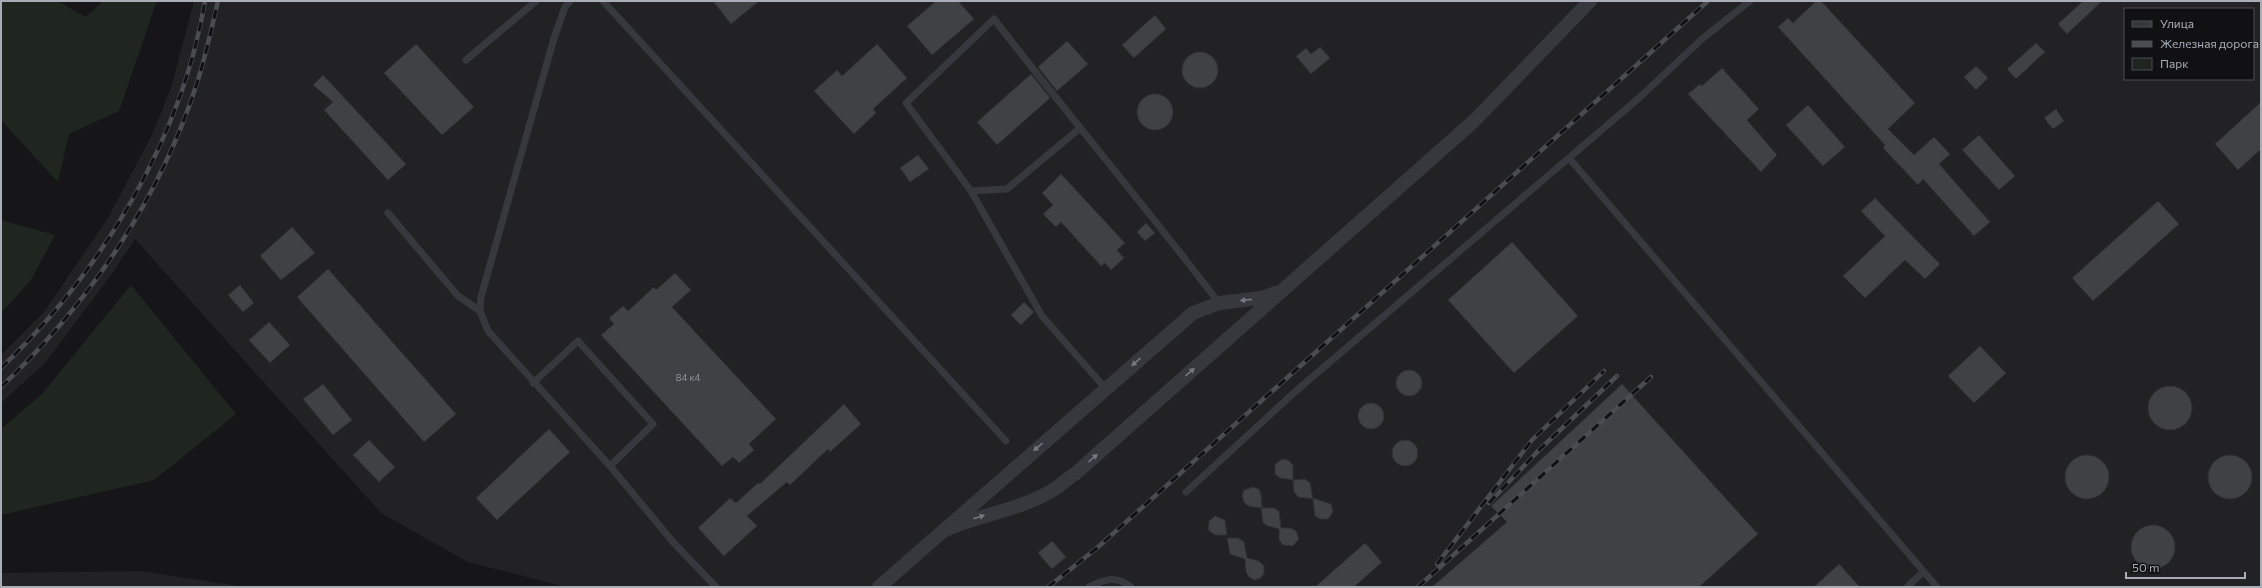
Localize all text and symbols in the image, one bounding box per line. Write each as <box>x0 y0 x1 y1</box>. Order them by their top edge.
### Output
legend <box>2124 8 2254 80</box>
text: Улица <box>2160 16 2194 30</box>
text: Железная дорога <box>2160 36 2259 50</box>
text: Парк <box>2160 56 2189 70</box>
one-way arrow <box>1240 297 1252 303</box>
one-way arrow <box>1131 357 1142 366</box>
one-way arrow <box>1185 367 1195 376</box>
house number: 84 к4 <box>675 371 701 383</box>
one-way arrow <box>1033 443 1044 452</box>
one-way arrow <box>1088 454 1097 463</box>
one-way arrow <box>973 514 985 520</box>
scale bar <box>2126 554 2245 580</box>
text: 50 m <box>2132 560 2160 574</box>

